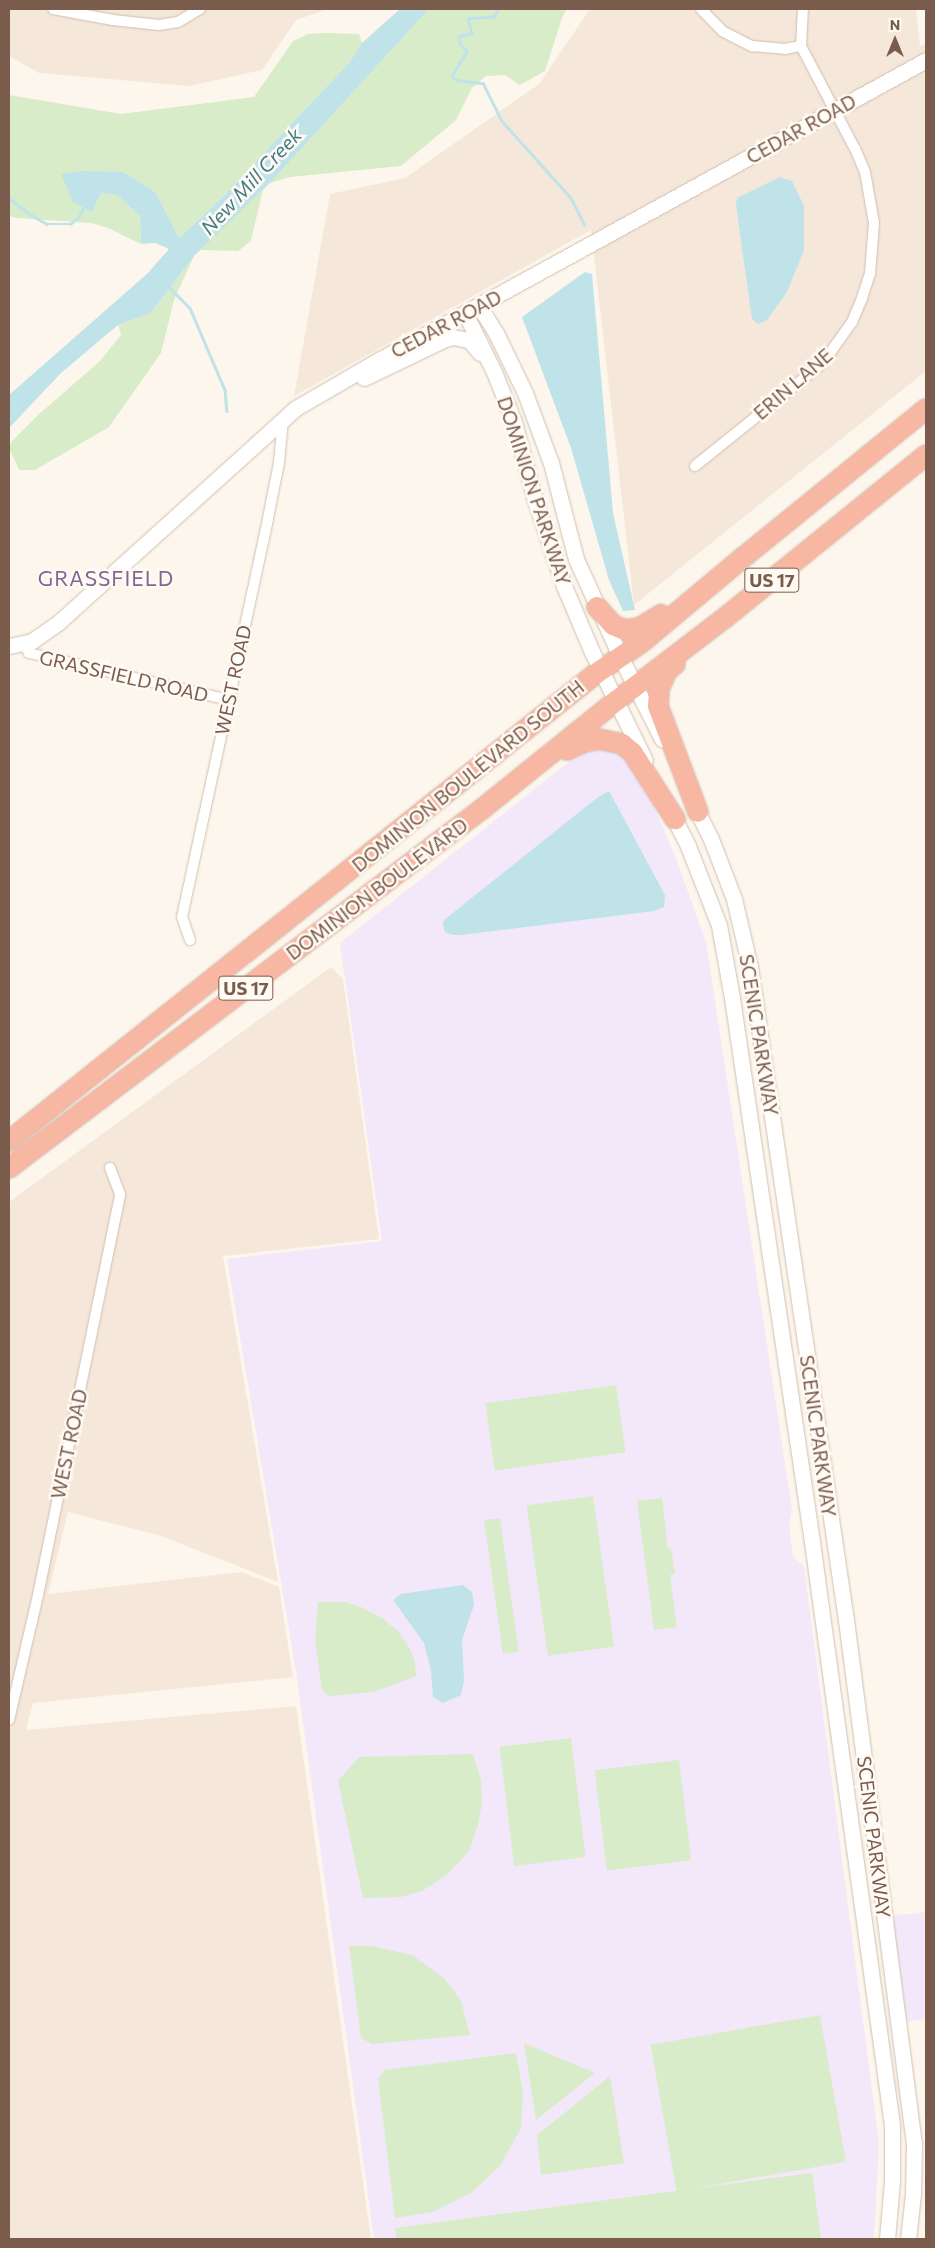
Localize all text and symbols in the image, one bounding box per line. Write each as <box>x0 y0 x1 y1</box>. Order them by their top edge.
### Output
north arrow <box>870 15 920 65</box>
text: N <box>890 16 900 33</box>
street label: CEDAR ROAD <box>742 90 860 168</box>
water label: New Mill Creek <box>196 123 306 239</box>
street label: CEDAR ROAD <box>387 285 505 363</box>
street label: ERIN LANE <box>749 344 837 424</box>
street label: DOMINION PARKWAY <box>493 394 575 588</box>
road number: US 17 <box>743 564 801 596</box>
district label: GRASSFIELD <box>37 565 175 591</box>
street label: WEST ROAD <box>210 623 256 737</box>
street label: GRASSFIELD ROAD <box>37 645 211 707</box>
street label: DOMINION BOULEVARD SOUTH <box>347 675 589 877</box>
street label: DOMINION BOULEVARD <box>282 813 472 965</box>
street label: SCENIC PARKWAY <box>735 953 783 1117</box>
road number: US 17 <box>217 972 275 1004</box>
street label: SCENIC PARKWAY <box>795 1354 841 1518</box>
street label: WEST ROAD <box>46 1387 92 1501</box>
street label: SCENIC PARKWAY <box>853 1755 895 1919</box>

